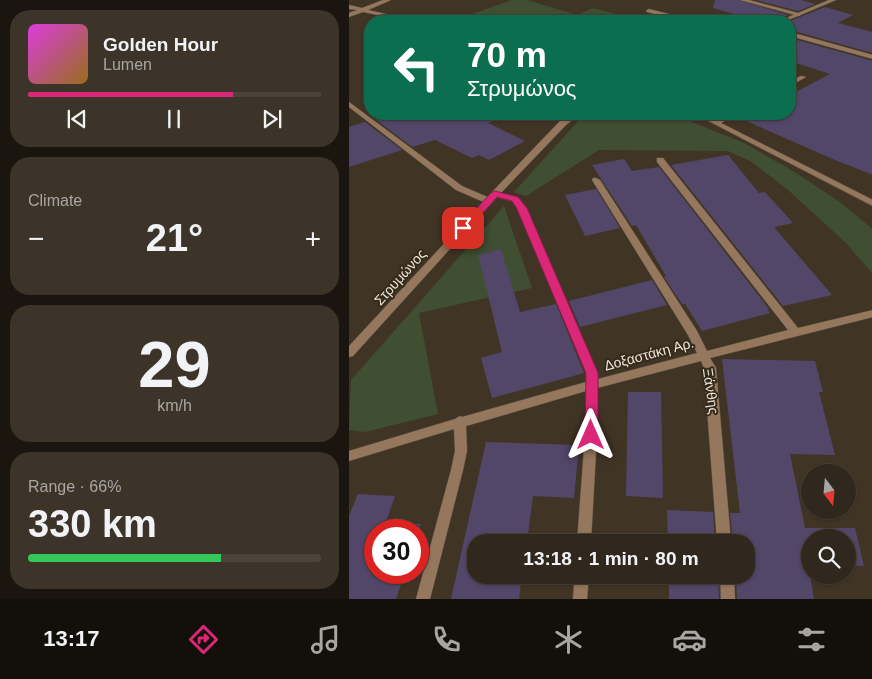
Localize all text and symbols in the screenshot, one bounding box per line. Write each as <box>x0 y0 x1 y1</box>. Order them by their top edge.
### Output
text: Golden Hour <box>103 34 218 55</box>
icon: left <box>384 35 449 100</box>
text: 70 m <box>467 35 547 74</box>
text: Lumen <box>103 56 152 73</box>
text: Στρυμώνος <box>467 76 576 101</box>
icon: previous <box>63 105 91 133</box>
icon: pause <box>160 105 188 133</box>
icon: next <box>258 105 286 133</box>
text: Climate <box>28 192 82 209</box>
pin <box>442 207 484 249</box>
icon: arrive <box>449 214 477 242</box>
text: 21° <box>146 217 203 259</box>
text: − <box>28 223 44 254</box>
text: + <box>305 223 321 254</box>
street label: Στρυμώνος <box>371 246 429 308</box>
text: 29 <box>138 328 211 401</box>
street label: Δοξαστάκη Αρ. <box>602 334 696 374</box>
street label: Ξάνθης <box>700 367 722 415</box>
text: km/h <box>157 397 192 414</box>
position arrow <box>564 408 616 460</box>
north arrow <box>801 464 857 519</box>
map controls <box>801 464 856 584</box>
text: Range · 66% <box>28 478 121 495</box>
text: 330 km <box>28 503 157 545</box>
speed limit sign: 30 <box>364 519 429 584</box>
button: search <box>801 529 856 584</box>
text: 13:18 · 1 min · 80 m <box>523 548 699 569</box>
icon: directions <box>186 622 221 657</box>
icon: music <box>308 622 343 657</box>
icon: phone <box>429 622 464 657</box>
icon: climate <box>551 622 586 657</box>
icon: car <box>672 622 707 657</box>
icon: filters <box>794 622 829 657</box>
text: 13:17 <box>43 626 100 651</box>

